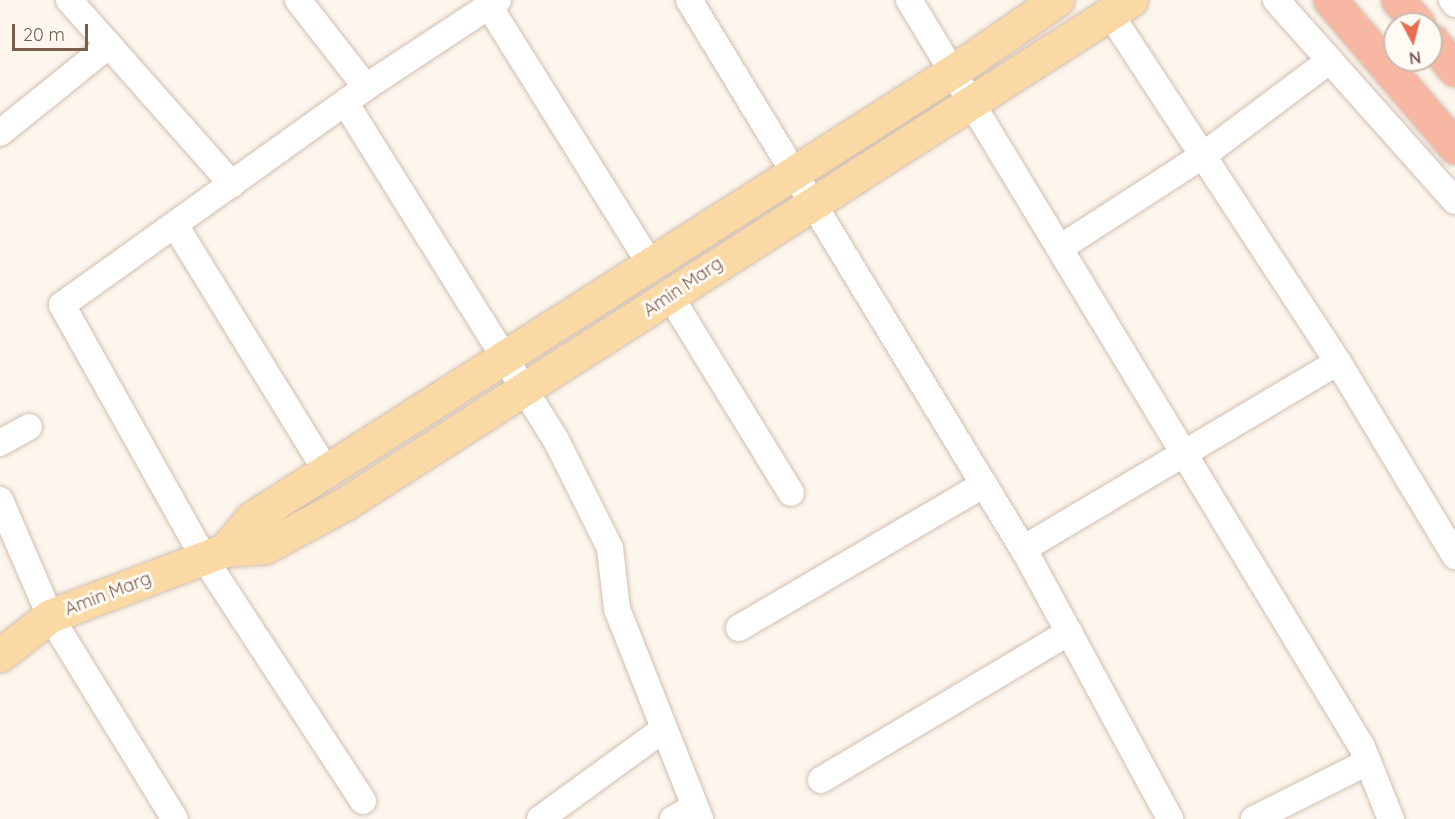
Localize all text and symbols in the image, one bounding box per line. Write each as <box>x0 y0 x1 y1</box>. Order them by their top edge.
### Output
scale bar <box>15 12 92 50</box>
north arrow <box>1383 12 1443 72</box>
text: 20 m <box>23 23 65 46</box>
text: N <box>1408 47 1422 69</box>
street label: Amin Marg <box>639 253 727 321</box>
street label: Amin Marg <box>62 568 154 620</box>

